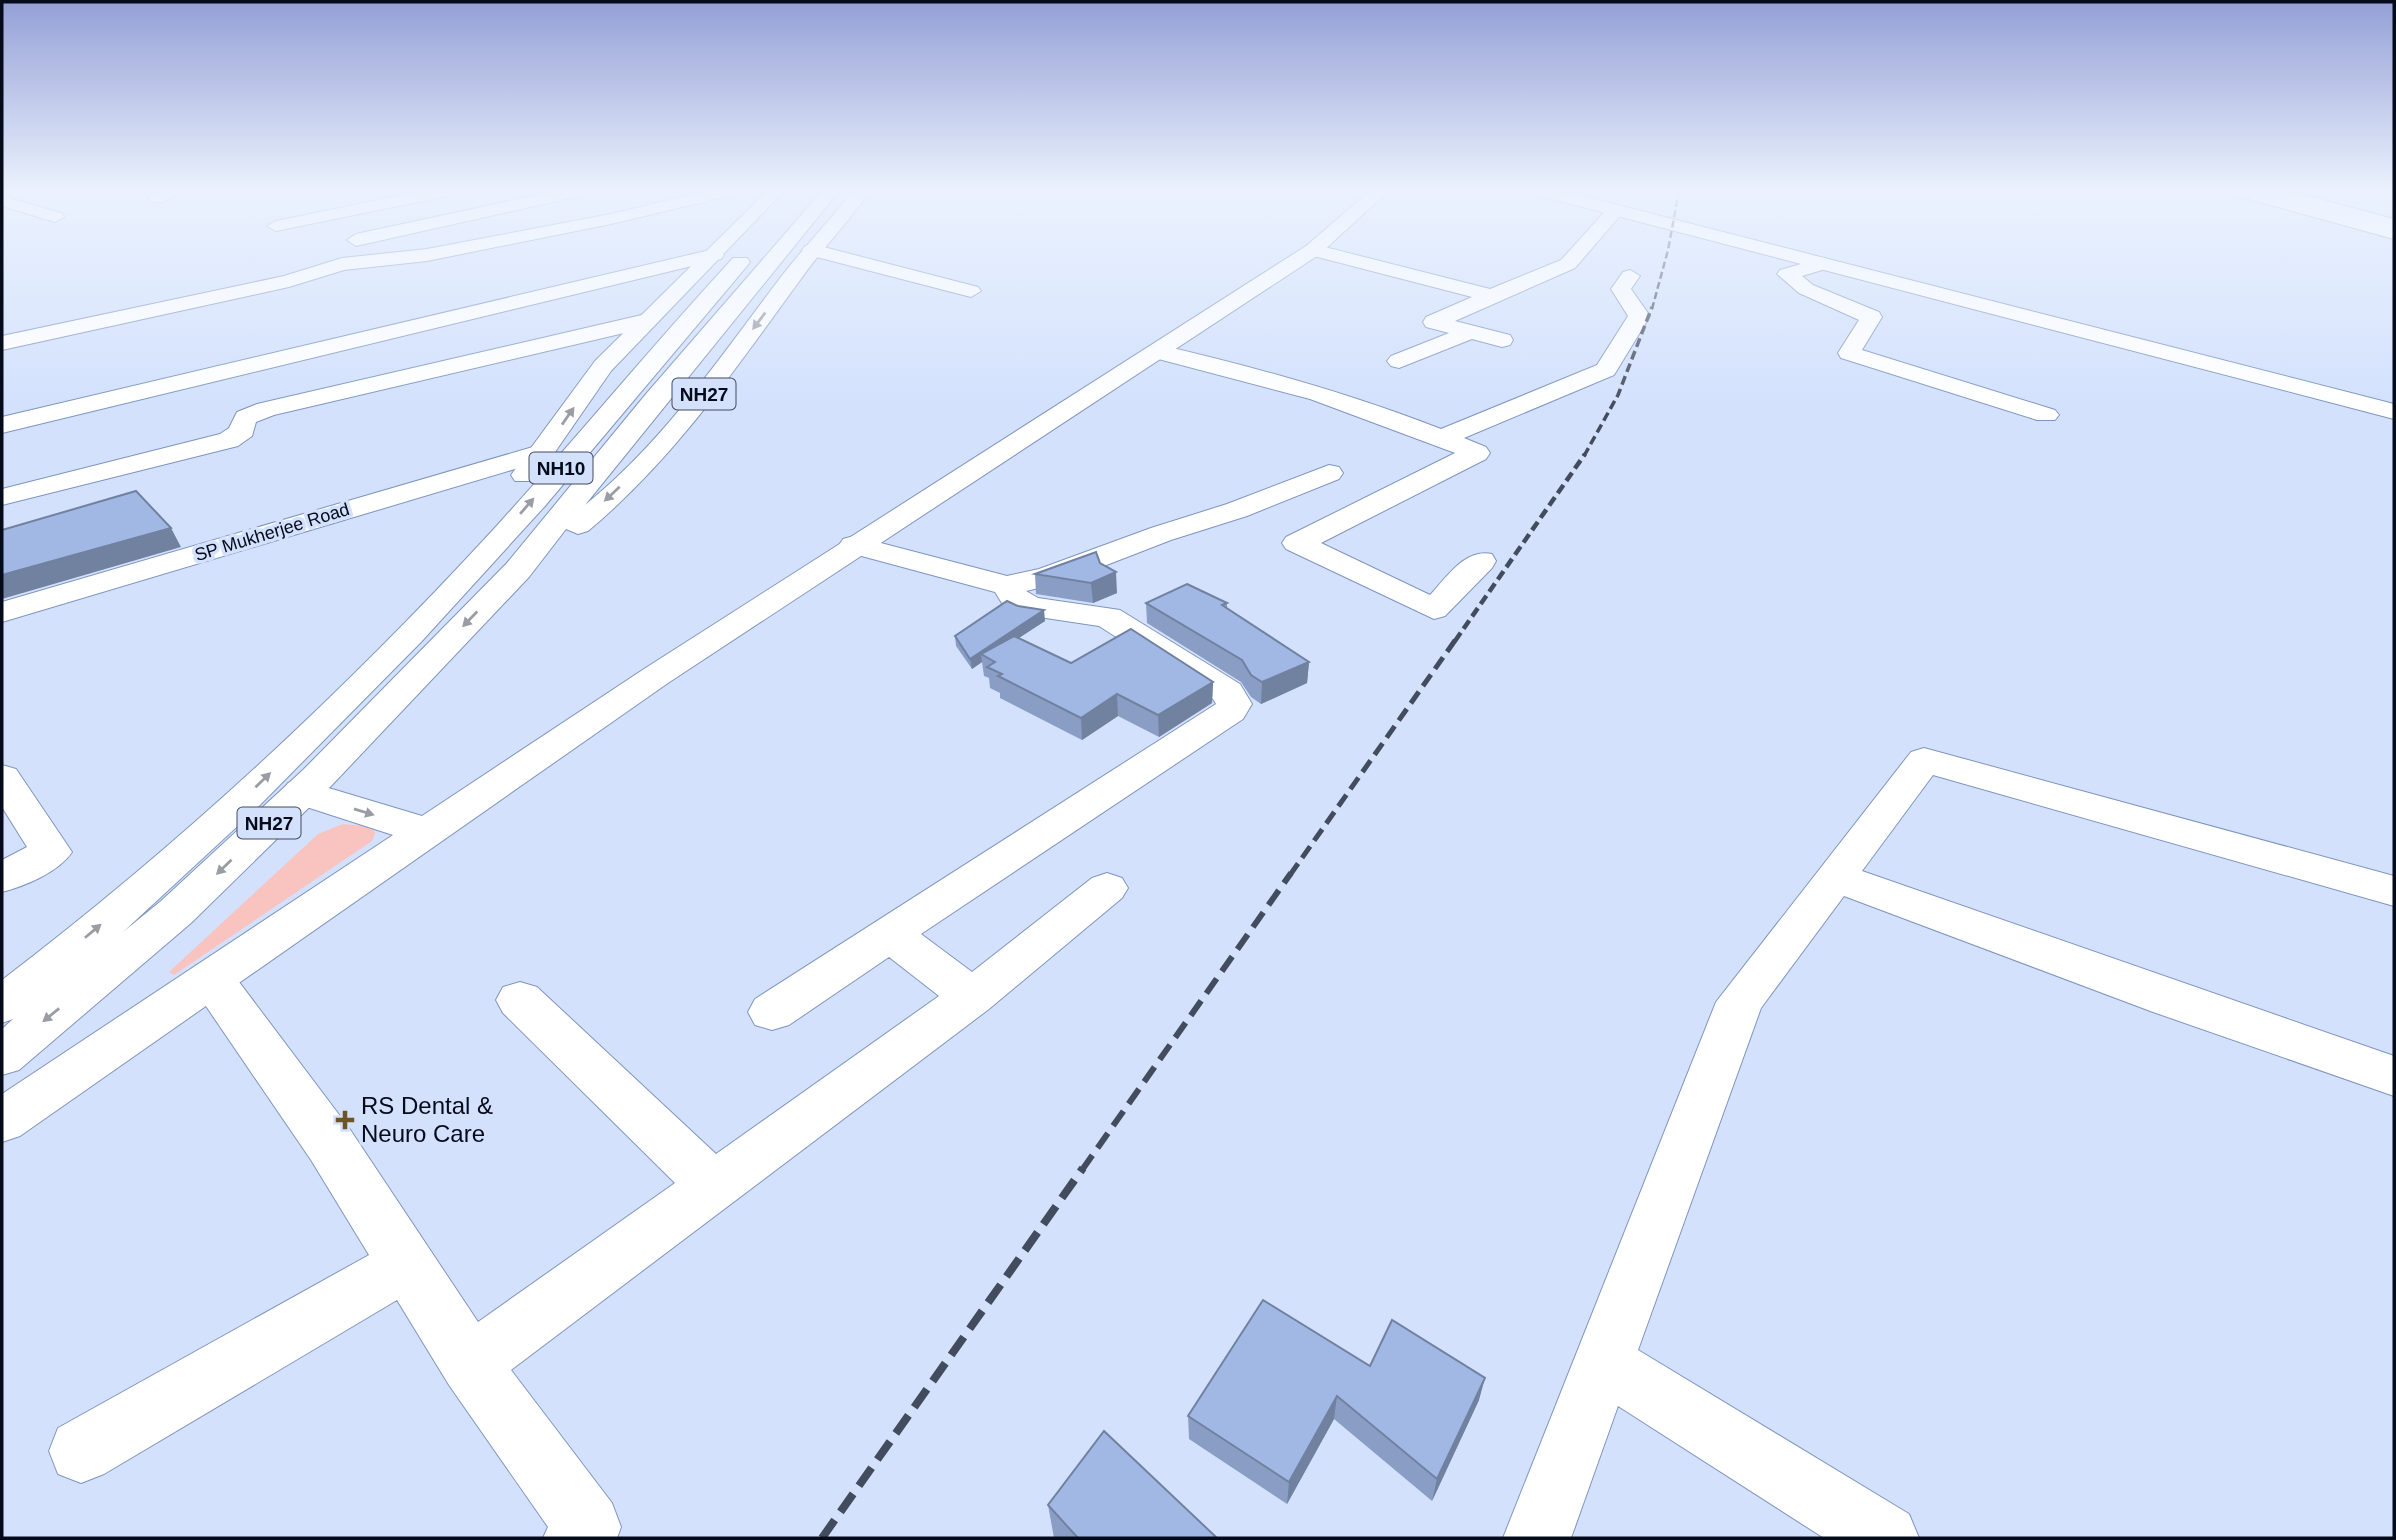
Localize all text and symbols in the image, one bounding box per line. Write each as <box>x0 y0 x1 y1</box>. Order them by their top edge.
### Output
one-way arrow <box>752 312 766 330</box>
road number: NH27 <box>672 378 736 410</box>
one-way arrow <box>561 407 575 425</box>
road number: NH10 <box>530 453 592 484</box>
one-way arrow <box>604 486 621 502</box>
one-way arrow <box>519 498 534 515</box>
street label: SP Mukherjee Road <box>192 499 352 565</box>
one-way arrow <box>462 610 479 626</box>
one-way arrow <box>254 771 271 788</box>
one-way arrow <box>354 807 375 817</box>
road number: NH27 <box>238 808 300 838</box>
one-way arrow <box>215 859 232 876</box>
one-way arrow <box>84 923 102 939</box>
one-way arrow <box>43 1007 60 1022</box>
place label: RS Dental & Neuro Care <box>361 1092 493 1147</box>
marker: RS Dental & Neuro Care <box>335 1110 355 1130</box>

